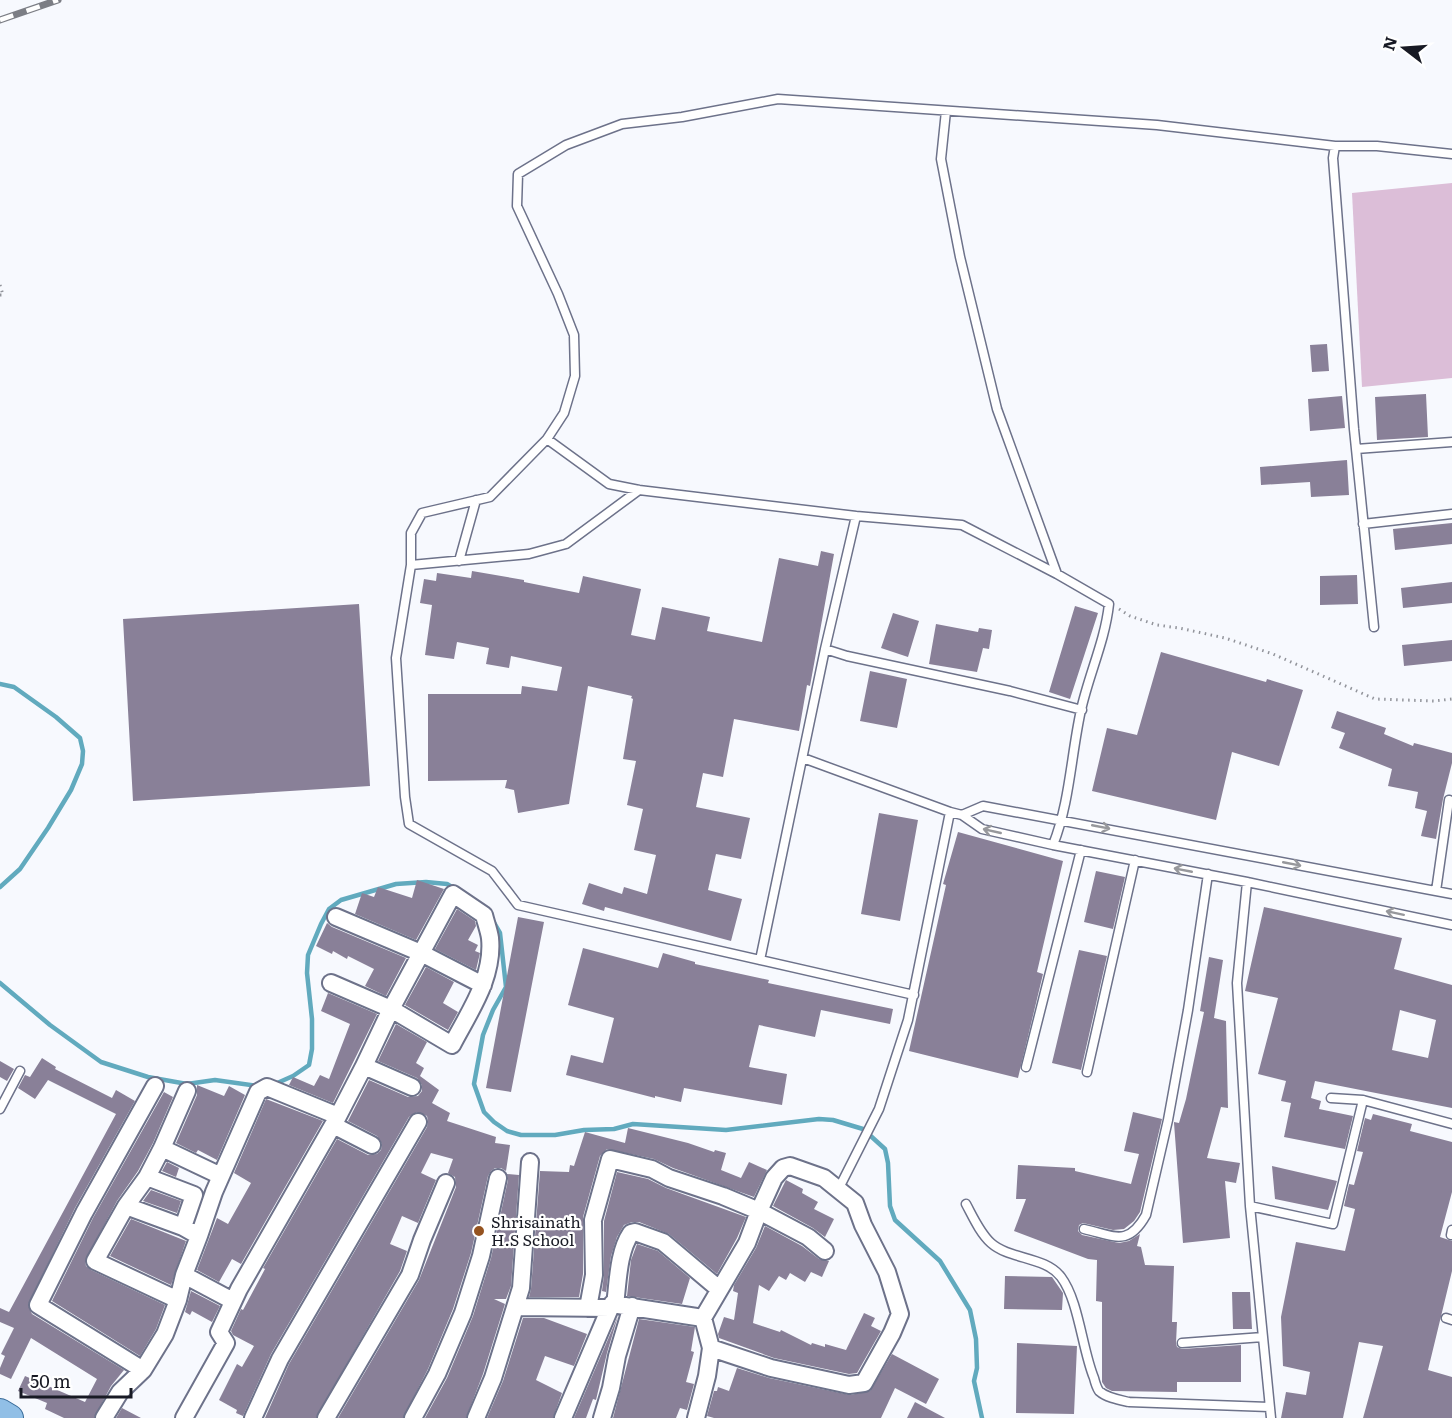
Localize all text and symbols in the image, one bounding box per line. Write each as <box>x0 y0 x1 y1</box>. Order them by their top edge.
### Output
north arrow <box>1374 18 1434 78</box>
text: N <box>1375 33 1402 53</box>
one-way arrow <box>1090 822 1110 833</box>
one-way arrow <box>983 824 1002 836</box>
one-way arrow <box>1282 859 1302 870</box>
one-way arrow <box>1174 864 1193 875</box>
one-way arrow <box>1385 907 1405 918</box>
place label: Shrisainath H.S School <box>491 1209 581 1251</box>
marker: Shrisainath H.S School <box>472 1224 486 1238</box>
scale bar <box>21 1361 130 1399</box>
text: 50 m <box>30 1367 71 1394</box>

